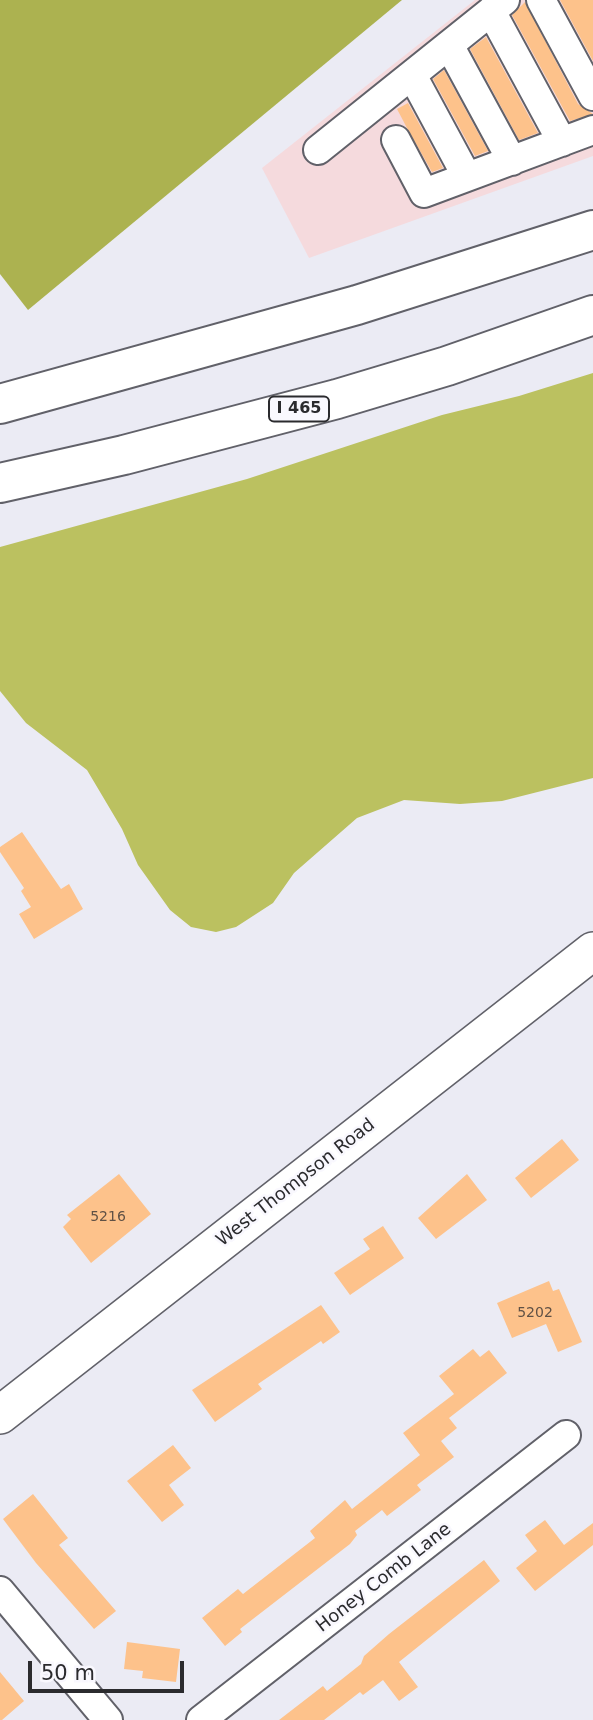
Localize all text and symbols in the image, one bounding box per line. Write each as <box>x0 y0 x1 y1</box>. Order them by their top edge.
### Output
road number: I 465 <box>269 396 329 422</box>
street label: West Thompson Road <box>213 1114 379 1252</box>
house number: 5216 <box>90 1209 126 1225</box>
house number: 5202 <box>517 1305 553 1321</box>
street label: Honey Comb Lane <box>312 1519 456 1637</box>
scale bar <box>32 1646 187 1690</box>
text: 50 m <box>41 1661 95 1685</box>

